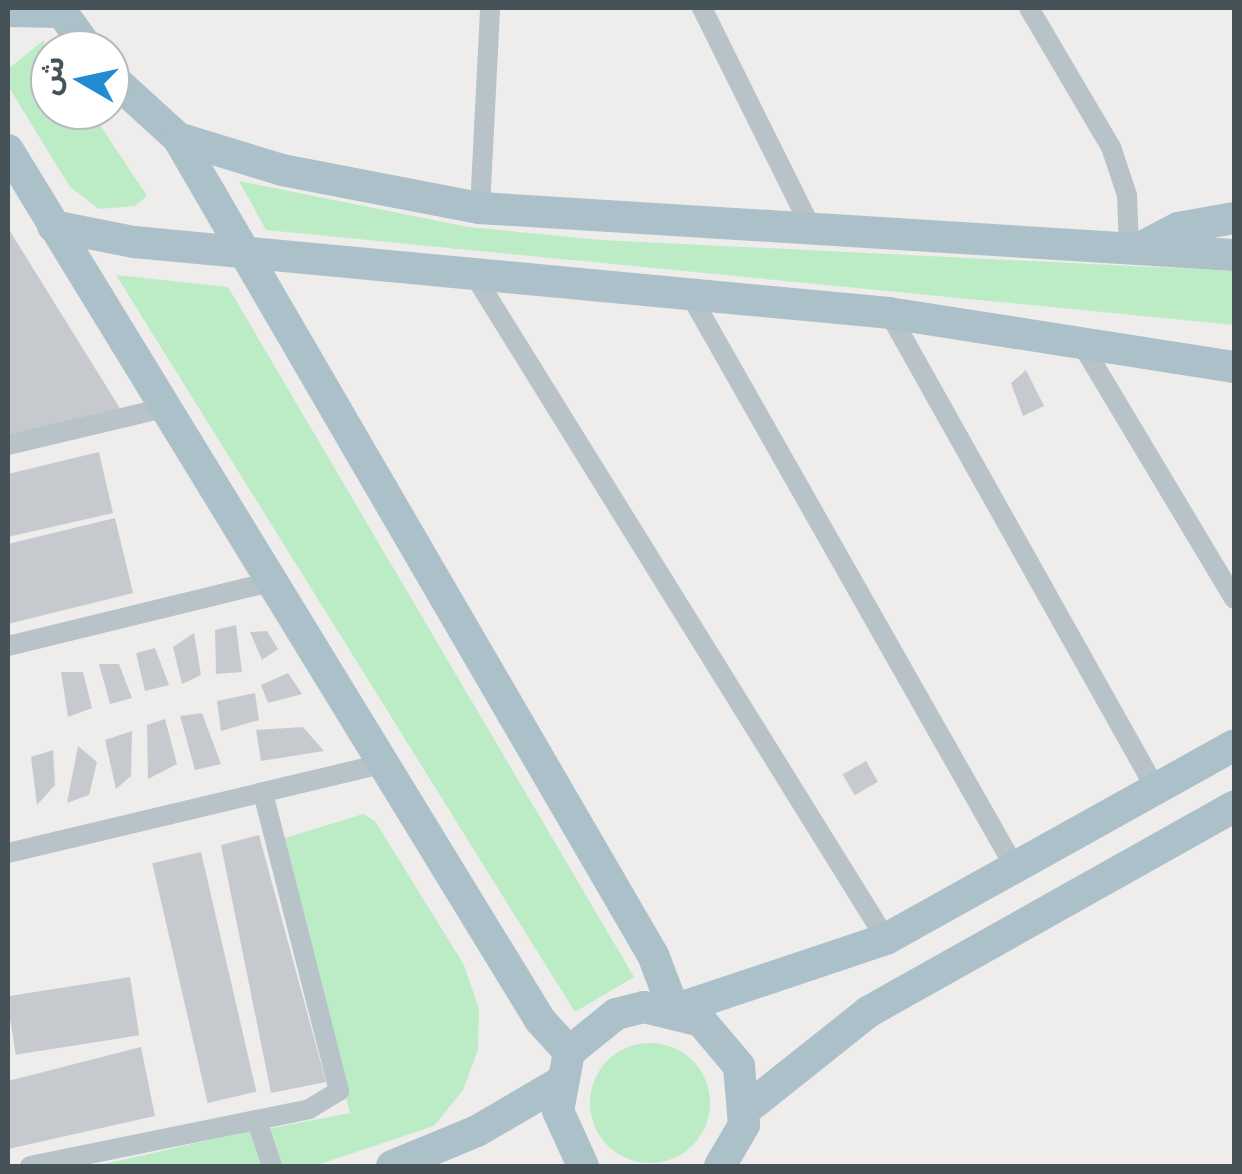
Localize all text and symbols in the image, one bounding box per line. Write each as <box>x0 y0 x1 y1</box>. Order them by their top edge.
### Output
north arrow <box>30 30 130 130</box>
text: ش <box>33 54 71 97</box>

